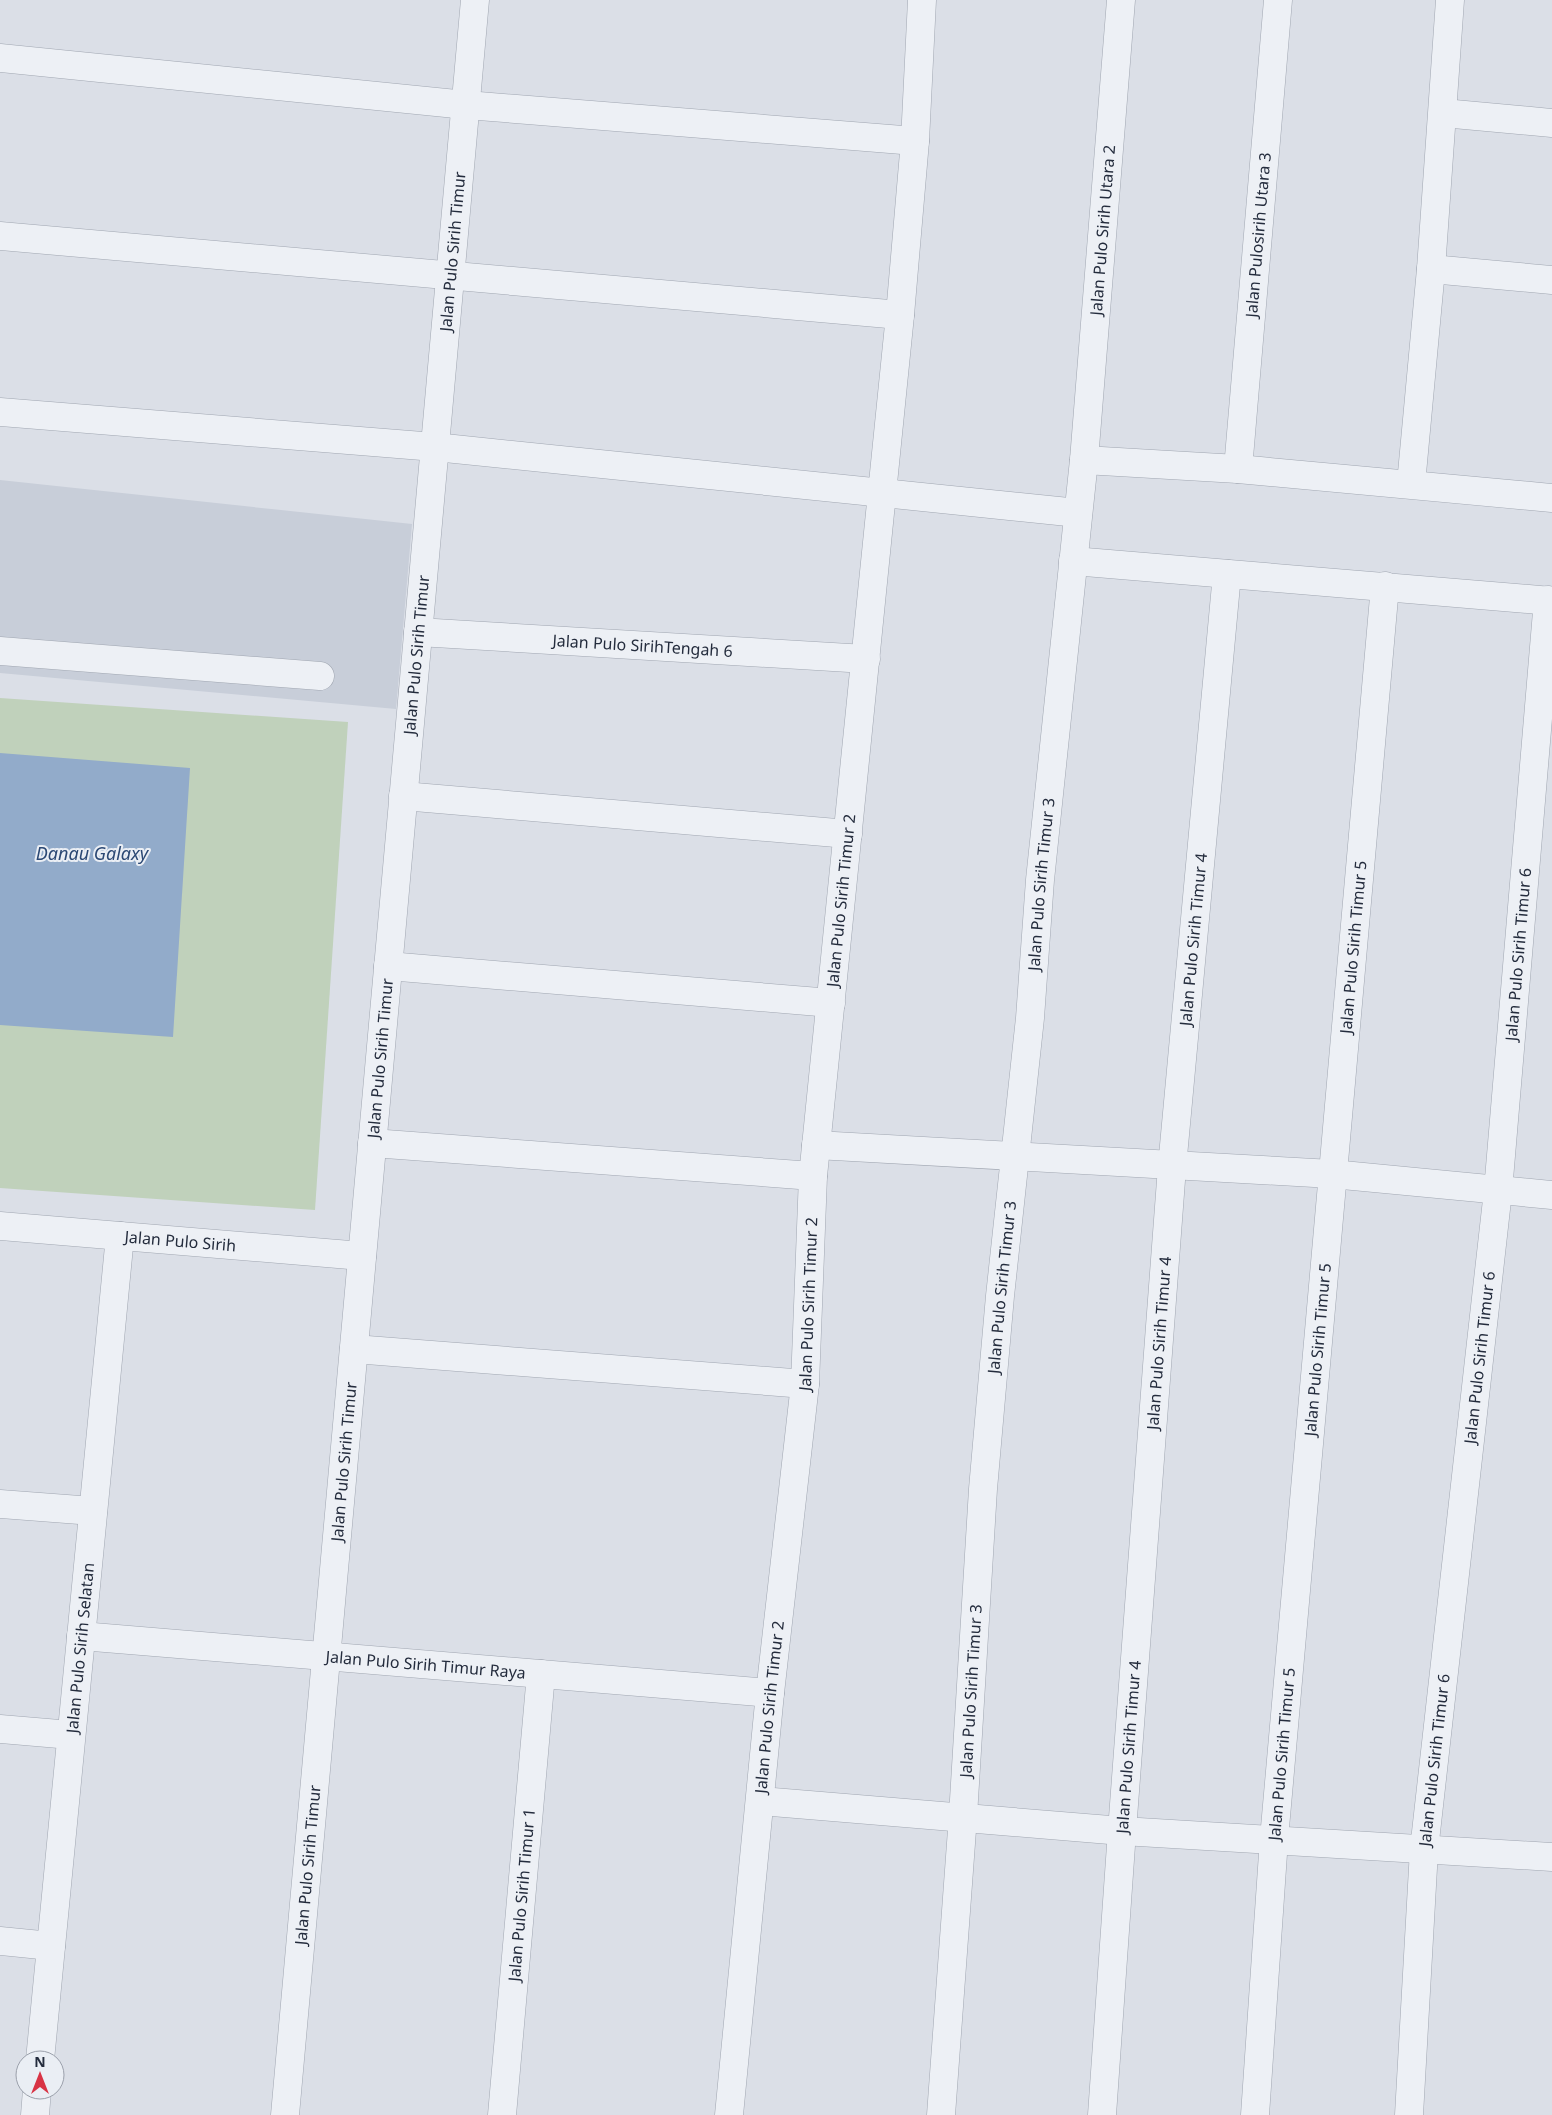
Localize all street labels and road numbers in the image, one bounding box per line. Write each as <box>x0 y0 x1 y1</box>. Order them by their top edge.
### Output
street label: Jalan Pulo Sirih Utara 2 <box>1085 144 1120 318</box>
street label: Jalan Pulosirih Utara 3 <box>1240 151 1276 320</box>
street label: Jalan Pulo Sirih Timur <box>434 170 471 334</box>
street label: Jalan Pulo Sirih Timur <box>398 574 434 738</box>
street label: Jalan Pulo SirihTengah 6 <box>550 629 733 662</box>
street label: Jalan Pulo Sirih Timur 3 <box>1022 797 1060 974</box>
street label: Jalan Pulo Sirih Timur 2 <box>821 813 861 990</box>
street label: Jalan Pulo Sirih Timur 4 <box>1174 852 1212 1029</box>
street label: Jalan Pulo Sirih Timur 5 <box>1334 860 1372 1037</box>
street label: Jalan Pulo Sirih Timur 6 <box>1500 867 1536 1044</box>
street label: Jalan Pulo Sirih Timur <box>362 977 398 1141</box>
street label: Jalan Pulo Sirih Timur 3 <box>982 1200 1021 1377</box>
street label: Jalan Pulo Sirih Timur 2 <box>793 1217 822 1394</box>
street label: Jalan Pulo Sirih <box>122 1225 237 1257</box>
street label: Jalan Pulo Sirih Timur 4 <box>1141 1256 1176 1433</box>
street label: Jalan Pulo Sirih Timur 5 <box>1299 1262 1336 1439</box>
street label: Jalan Pulo Sirih Timur 6 <box>1458 1270 1500 1447</box>
street label: Jalan Pulo Sirih Timur <box>325 1380 362 1544</box>
street label: Jalan Pulo Sirih Selatan <box>61 1562 99 1736</box>
street label: Jalan Pulo Sirih Timur 3 <box>954 1604 987 1780</box>
street label: Jalan Pulo Sirih Timur 2 <box>749 1619 789 1796</box>
street label: Jalan Pulo Sirih Timur Raya <box>323 1645 527 1684</box>
street label: Jalan Pulo Sirih Timur 4 <box>1111 1660 1146 1836</box>
street label: Jalan Pulo Sirih Timur 5 <box>1263 1666 1300 1843</box>
street label: Jalan Pulo Sirih Timur 6 <box>1413 1672 1455 1850</box>
street label: Jalan Pulo Sirih Timur <box>289 1784 326 1948</box>
street label: Jalan Pulo Sirih Timur 1 <box>503 1807 540 1984</box>

